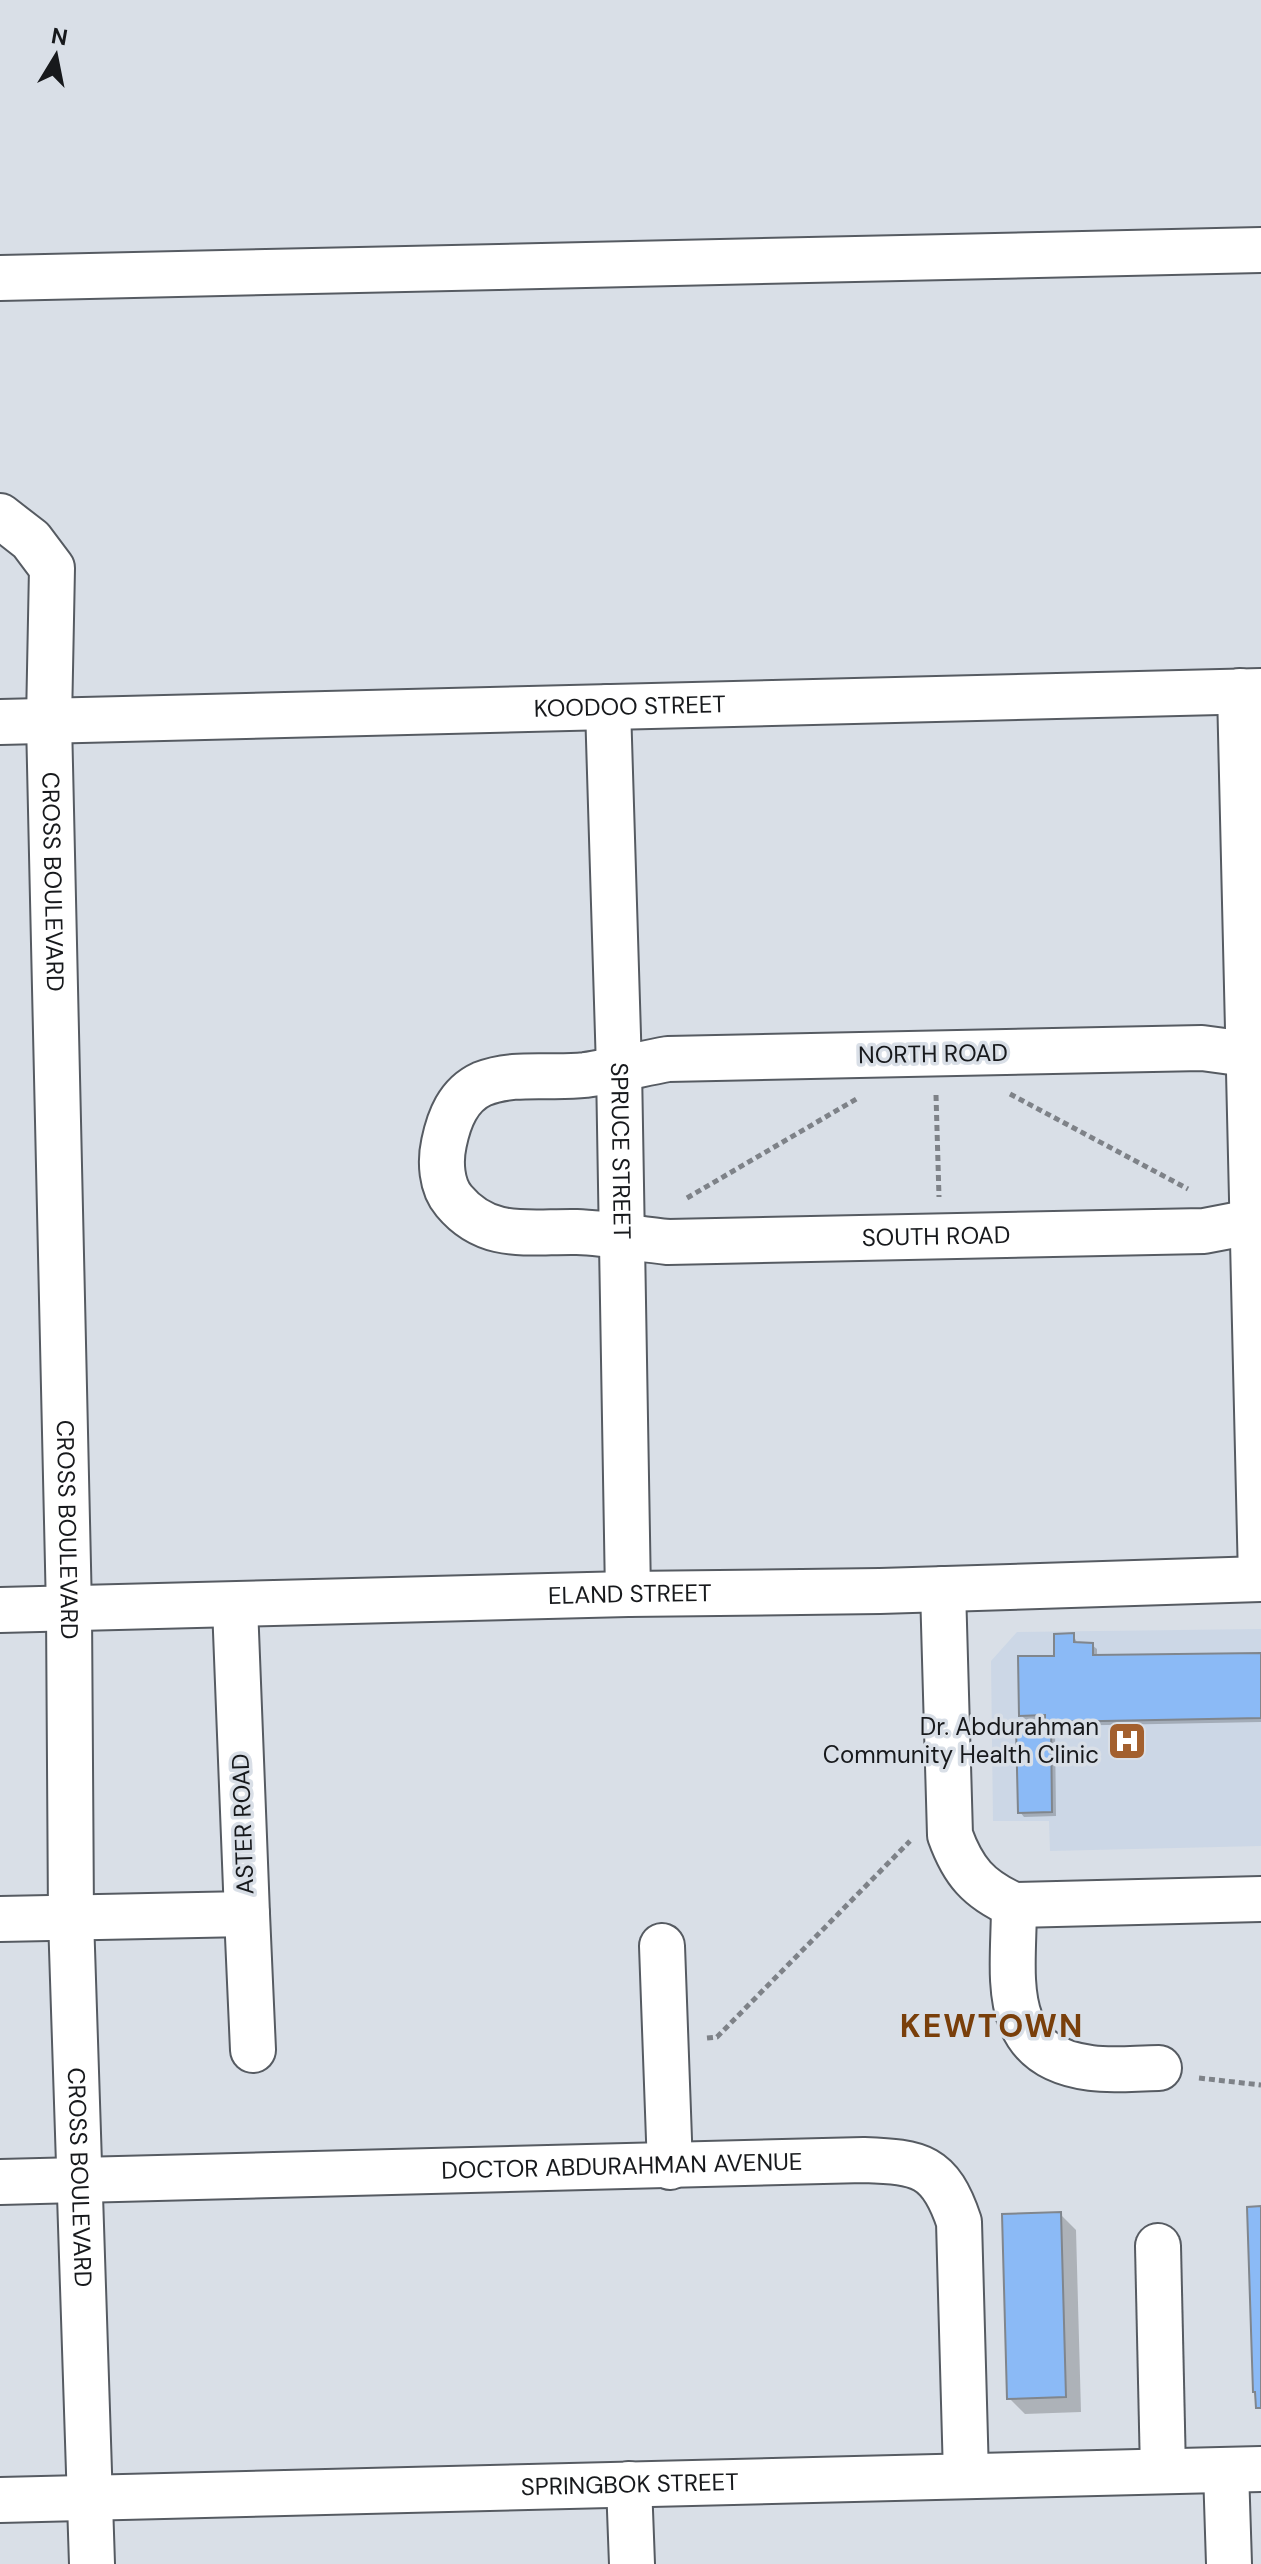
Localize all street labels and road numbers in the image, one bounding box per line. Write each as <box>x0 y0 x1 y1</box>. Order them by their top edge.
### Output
street label: KOODOO STREET <box>533 688 726 724</box>
street label: CROSS BOULEVARD <box>35 772 71 992</box>
street label: NORTH ROAD <box>858 1037 1008 1070</box>
street label: SPRUCE STREET <box>604 1062 638 1239</box>
street label: SOUTH ROAD <box>861 1219 1011 1253</box>
street label: CROSS BOULEVARD <box>50 1419 85 1640</box>
street label: ELAND STREET <box>548 1577 712 1611</box>
street label: ASTER ROAD <box>225 1753 260 1895</box>
street label: CROSS BOULEVARD <box>61 2067 99 2288</box>
street label: DOCTOR ABDURAHMAN AVENUE <box>441 2146 803 2186</box>
street label: SPRINGBOK STREET <box>521 2466 739 2502</box>

